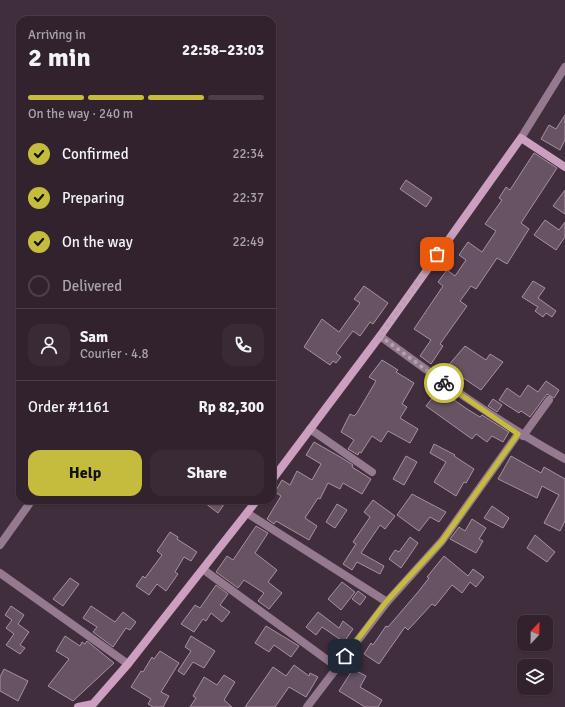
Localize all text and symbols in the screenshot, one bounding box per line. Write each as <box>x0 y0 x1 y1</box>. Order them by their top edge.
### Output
text: Arriving in <box>28 27 86 43</box>
text: 22:58–23:03 <box>182 41 264 59</box>
text: 2 min <box>28 42 91 74</box>
text: On the way · 240 m <box>28 106 133 122</box>
icon: check <box>28 143 50 165</box>
text: Confirmed <box>62 145 129 163</box>
text: 22:34 <box>232 146 264 162</box>
icon: check <box>28 187 50 209</box>
text: Preparing <box>62 189 125 207</box>
text: 22:37 <box>232 190 264 206</box>
icon: check <box>28 231 50 253</box>
text: On the way <box>62 233 133 251</box>
text: 22:49 <box>232 234 264 250</box>
pin <box>420 237 454 271</box>
icon: bag <box>426 243 448 265</box>
text: Delivered <box>62 277 122 295</box>
button: person <box>28 324 70 366</box>
button: phone <box>222 324 264 366</box>
text: Sam <box>80 328 108 346</box>
text: Courier · 4.8 <box>80 346 149 362</box>
courier <box>424 363 464 403</box>
icon: bike <box>433 372 455 394</box>
text: Order #1161 <box>28 398 110 416</box>
text: Rp 82,300 <box>198 398 264 416</box>
button: Help <box>28 450 142 496</box>
button: Share <box>150 450 264 496</box>
north arrow <box>517 615 553 651</box>
map controls <box>517 615 553 695</box>
pin <box>328 639 362 673</box>
icon: home <box>334 645 356 667</box>
button: layers <box>517 659 553 695</box>

